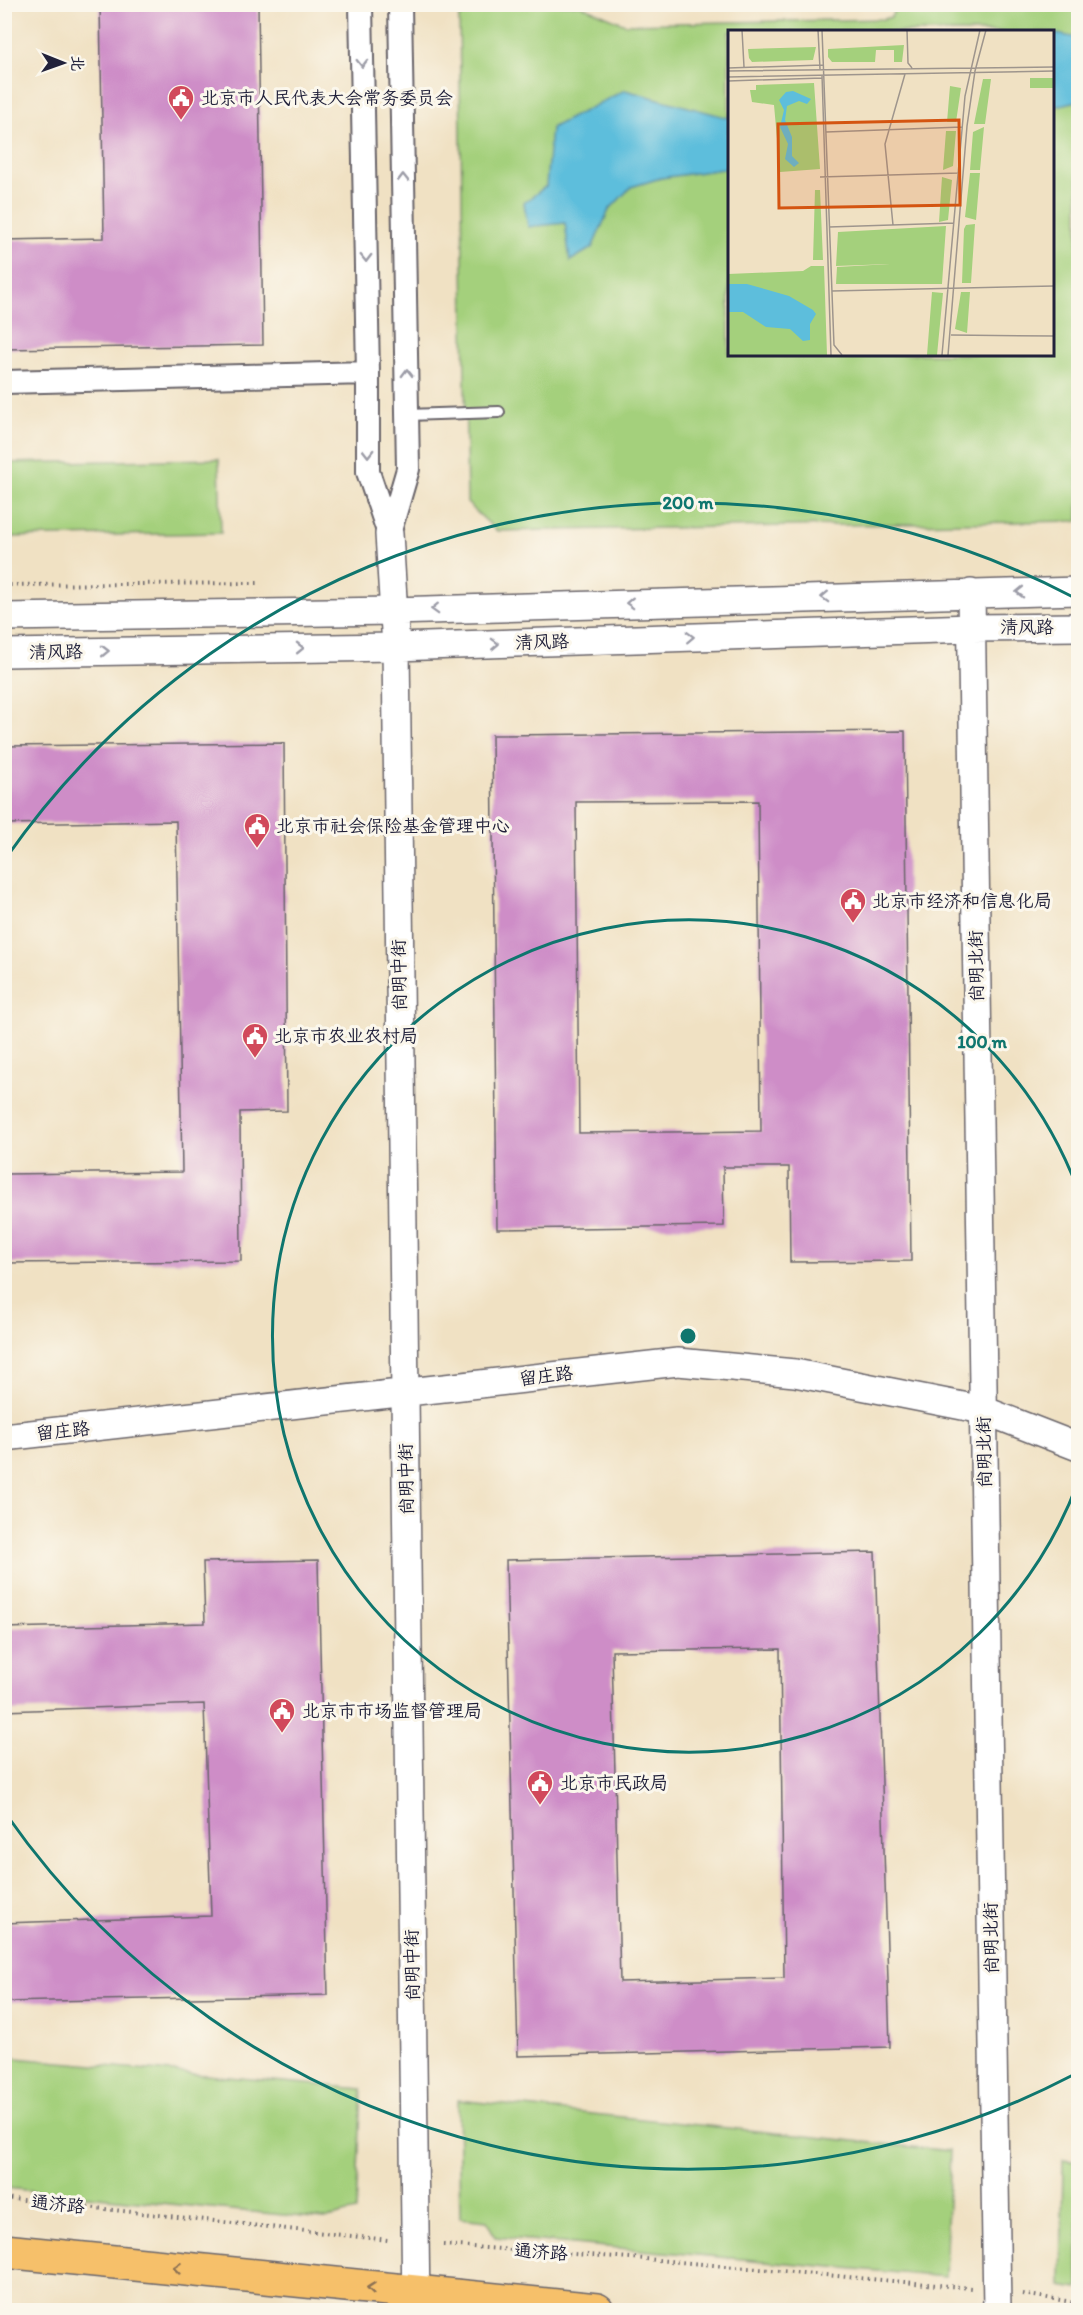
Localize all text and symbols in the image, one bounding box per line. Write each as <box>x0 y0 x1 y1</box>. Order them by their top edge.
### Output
inset map <box>728 30 1053 356</box>
north arrow <box>33 33 93 93</box>
text: 北 <box>68 55 87 71</box>
one-way arrow <box>356 58 368 67</box>
public building icon: 北京市人民代表大会常务委员会 <box>166 83 196 121</box>
place label: 北京市人民代表大会常务委员会 <box>201 87 453 109</box>
one-way arrow <box>397 174 409 183</box>
one-way arrow <box>360 253 372 262</box>
one-way arrow <box>401 369 413 378</box>
one-way arrow <box>362 448 374 457</box>
text: 200 m <box>663 492 714 514</box>
one-way arrow <box>1016 586 1025 598</box>
one-way arrow <box>821 591 830 604</box>
one-way arrow <box>626 597 635 610</box>
one-way arrow <box>431 603 440 616</box>
street label: 清风路 <box>1000 616 1054 638</box>
street label: 清风路 <box>515 630 569 654</box>
one-way arrow <box>685 631 694 643</box>
one-way arrow <box>490 637 499 650</box>
street label: 清风路 <box>29 641 83 663</box>
one-way arrow <box>295 642 304 655</box>
one-way arrow <box>100 645 109 658</box>
public building icon: 北京市社会保险基金管理中心 <box>242 811 272 849</box>
place label: 北京市社会保险基金管理中心 <box>276 815 510 837</box>
public building icon: 北京市经济和信息化局 <box>838 886 868 924</box>
place label: 北京市经济和信息化局 <box>872 890 1052 912</box>
street label: 尚明北街 <box>964 930 988 1002</box>
street label: 尚明中街 <box>387 939 411 1011</box>
public building icon: 北京市农业农村局 <box>240 1021 270 1059</box>
place label: 北京市农业农村局 <box>274 1025 418 1047</box>
text: 100 m <box>957 1031 1008 1053</box>
centre of rings <box>678 1326 698 1346</box>
street label: 留庄路 <box>518 1362 574 1390</box>
street label: 尚明北街 <box>972 1416 996 1488</box>
street label: 留庄路 <box>35 1417 91 1445</box>
street label: 尚明中街 <box>394 1443 418 1515</box>
public building icon: 北京市市场监督管理局 <box>267 1696 297 1734</box>
place label: 北京市市场监督管理局 <box>302 1700 482 1722</box>
public building icon: 北京市民政局 <box>525 1768 555 1806</box>
place label: 北京市民政局 <box>560 1772 668 1794</box>
street label: 尚明北街 <box>979 1902 1003 1974</box>
street label: 尚明中街 <box>400 1929 424 2001</box>
street label: 通济路 <box>30 2190 86 2218</box>
street label: 通济路 <box>513 2239 569 2265</box>
one-way arrow <box>173 2262 182 2275</box>
one-way arrow <box>367 2282 376 2295</box>

